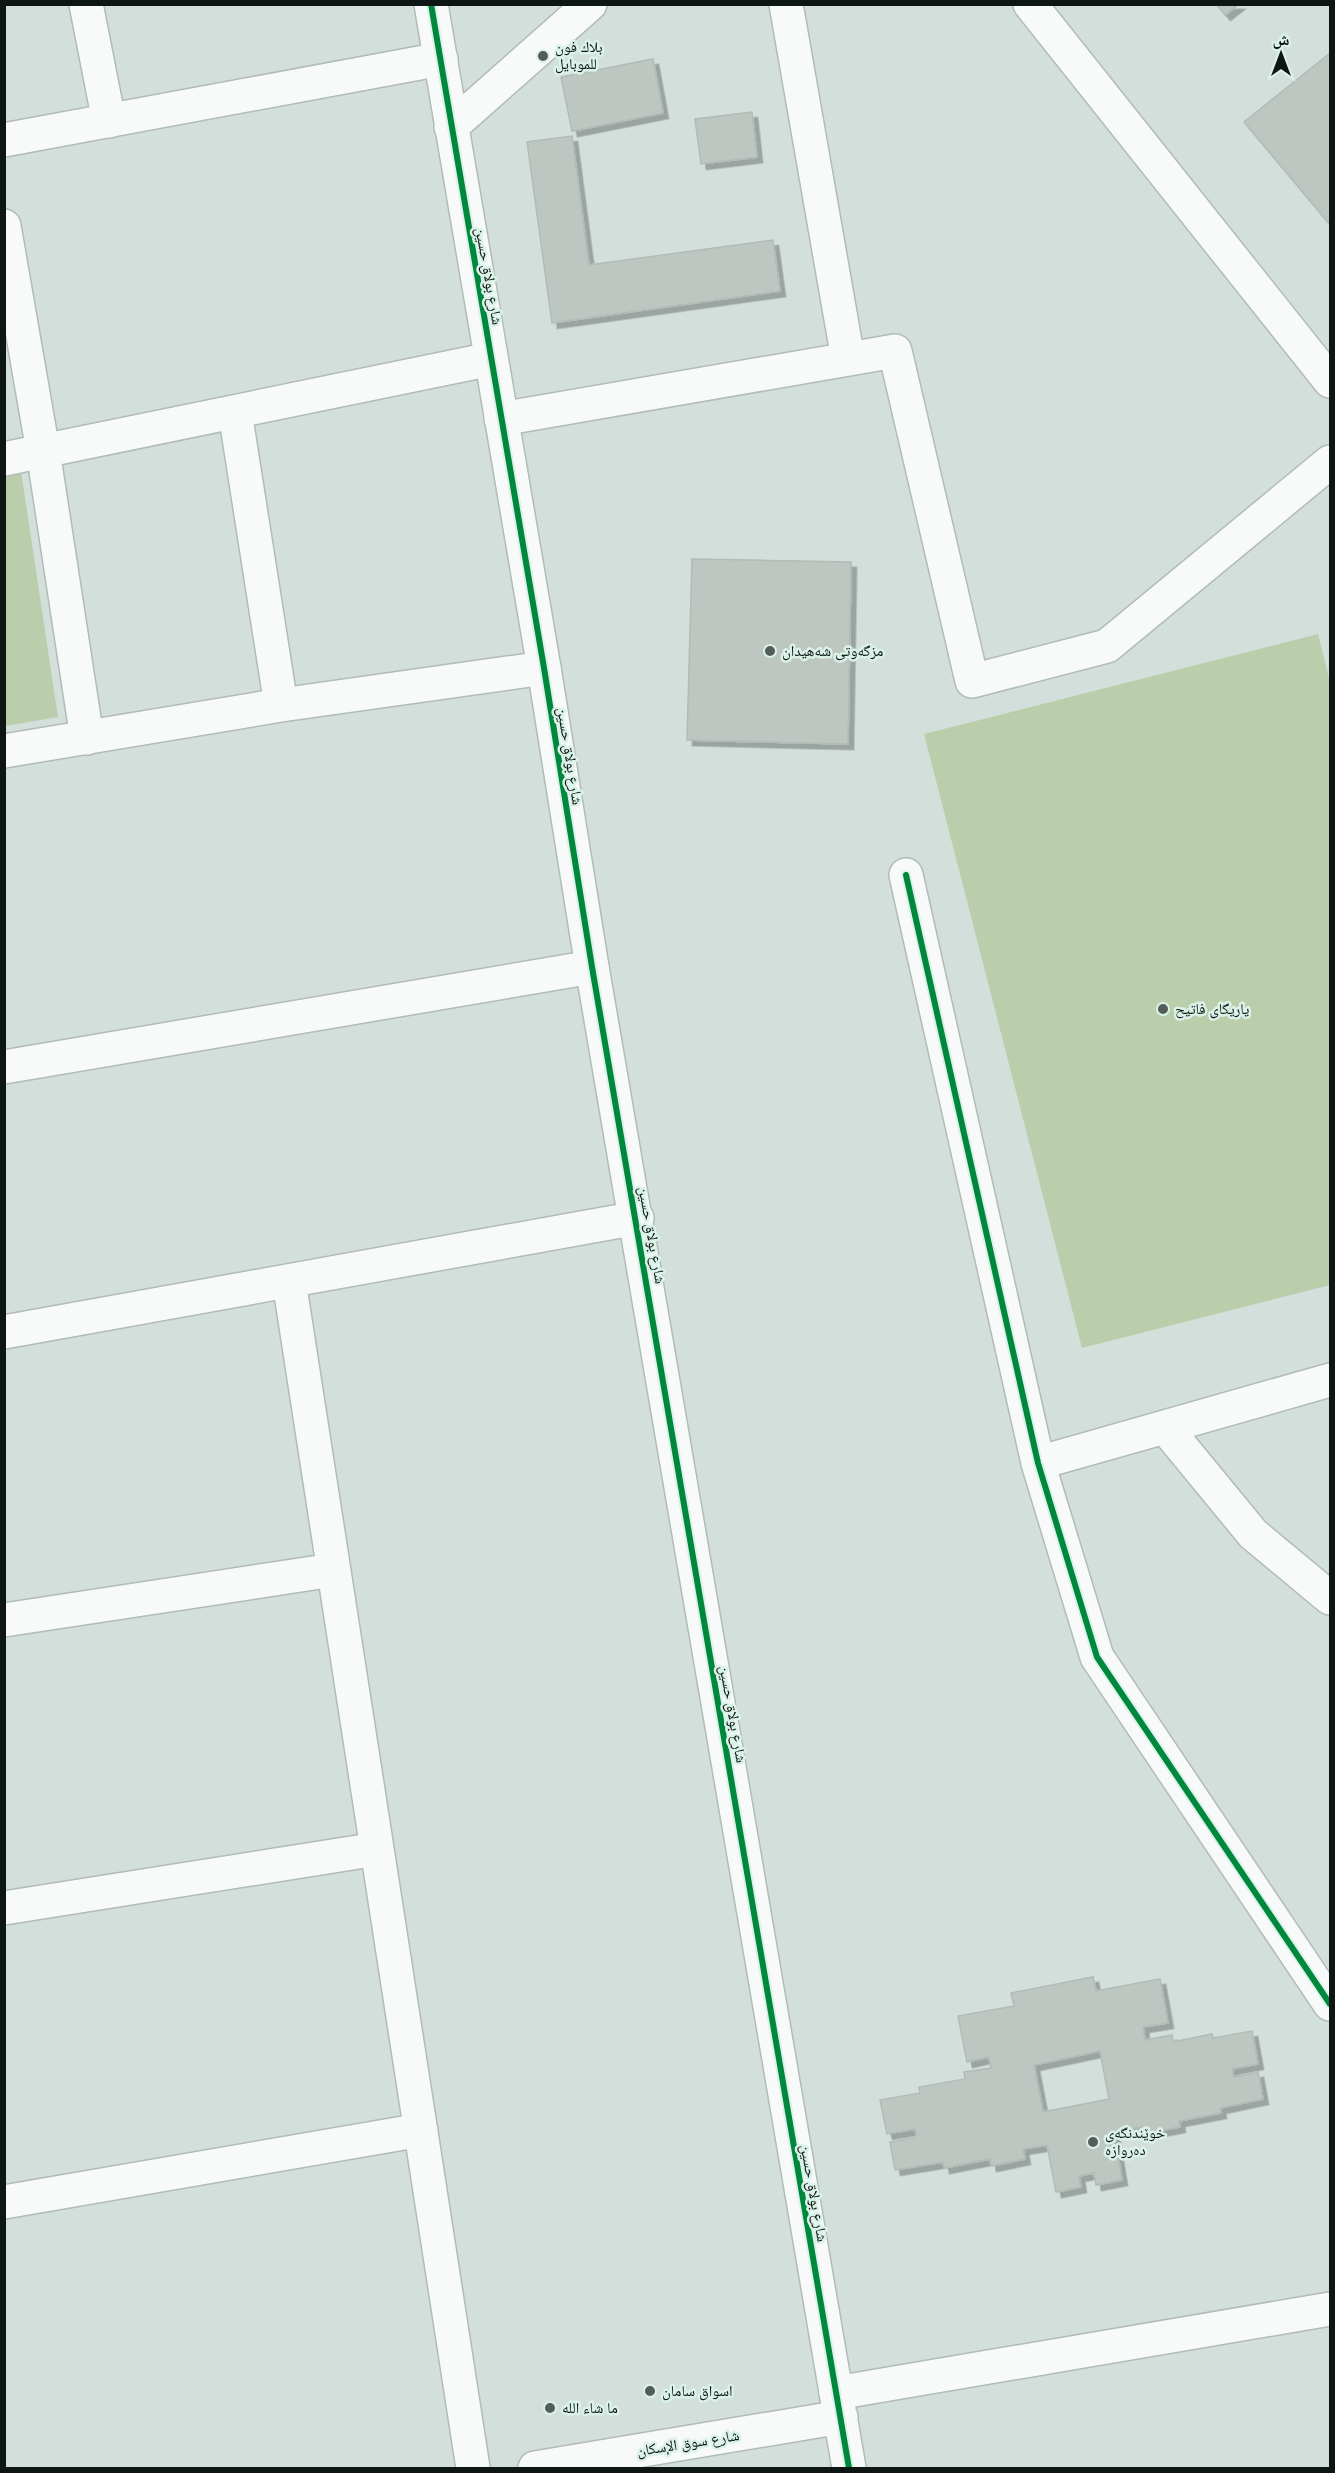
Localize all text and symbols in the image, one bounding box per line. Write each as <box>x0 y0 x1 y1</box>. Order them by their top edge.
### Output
north arrow <box>1251 24 1311 84</box>
text: ش <box>1273 29 1290 49</box>
place label: بلاك فون للموبايل <box>555 37 603 74</box>
marker: بلاك فون للموبايل <box>536 49 550 63</box>
street label: شارع بولاق حسين <box>471 226 507 326</box>
place label: مزگەوتی شەهیدان <box>782 641 884 661</box>
marker: مزگەوتی شەهیدان <box>763 644 777 658</box>
street label: شارع بولاق حسين <box>552 706 588 806</box>
place label: یاریگای فاتیح <box>1175 999 1250 1019</box>
marker: یاریگای فاتیح <box>1156 1002 1170 1016</box>
street label: شارع بولاق حسين <box>634 1185 670 1285</box>
street label: شارع بولاق حسين <box>715 1664 751 1764</box>
place label: خوێندنگەی دەروازە <box>1105 2123 1166 2159</box>
marker: خوێندنگەی دەروازە <box>1086 2135 1100 2149</box>
street label: شارع بولاق حسين <box>796 2143 832 2243</box>
place label: اسواق سامان <box>662 2381 733 2401</box>
marker: اسواق سامان <box>643 2384 657 2398</box>
place label: ما شاء الله <box>562 2398 618 2416</box>
marker: ما شاء الله <box>543 2401 557 2415</box>
street label: شارع سوق الإسكان <box>635 2425 741 2461</box>

